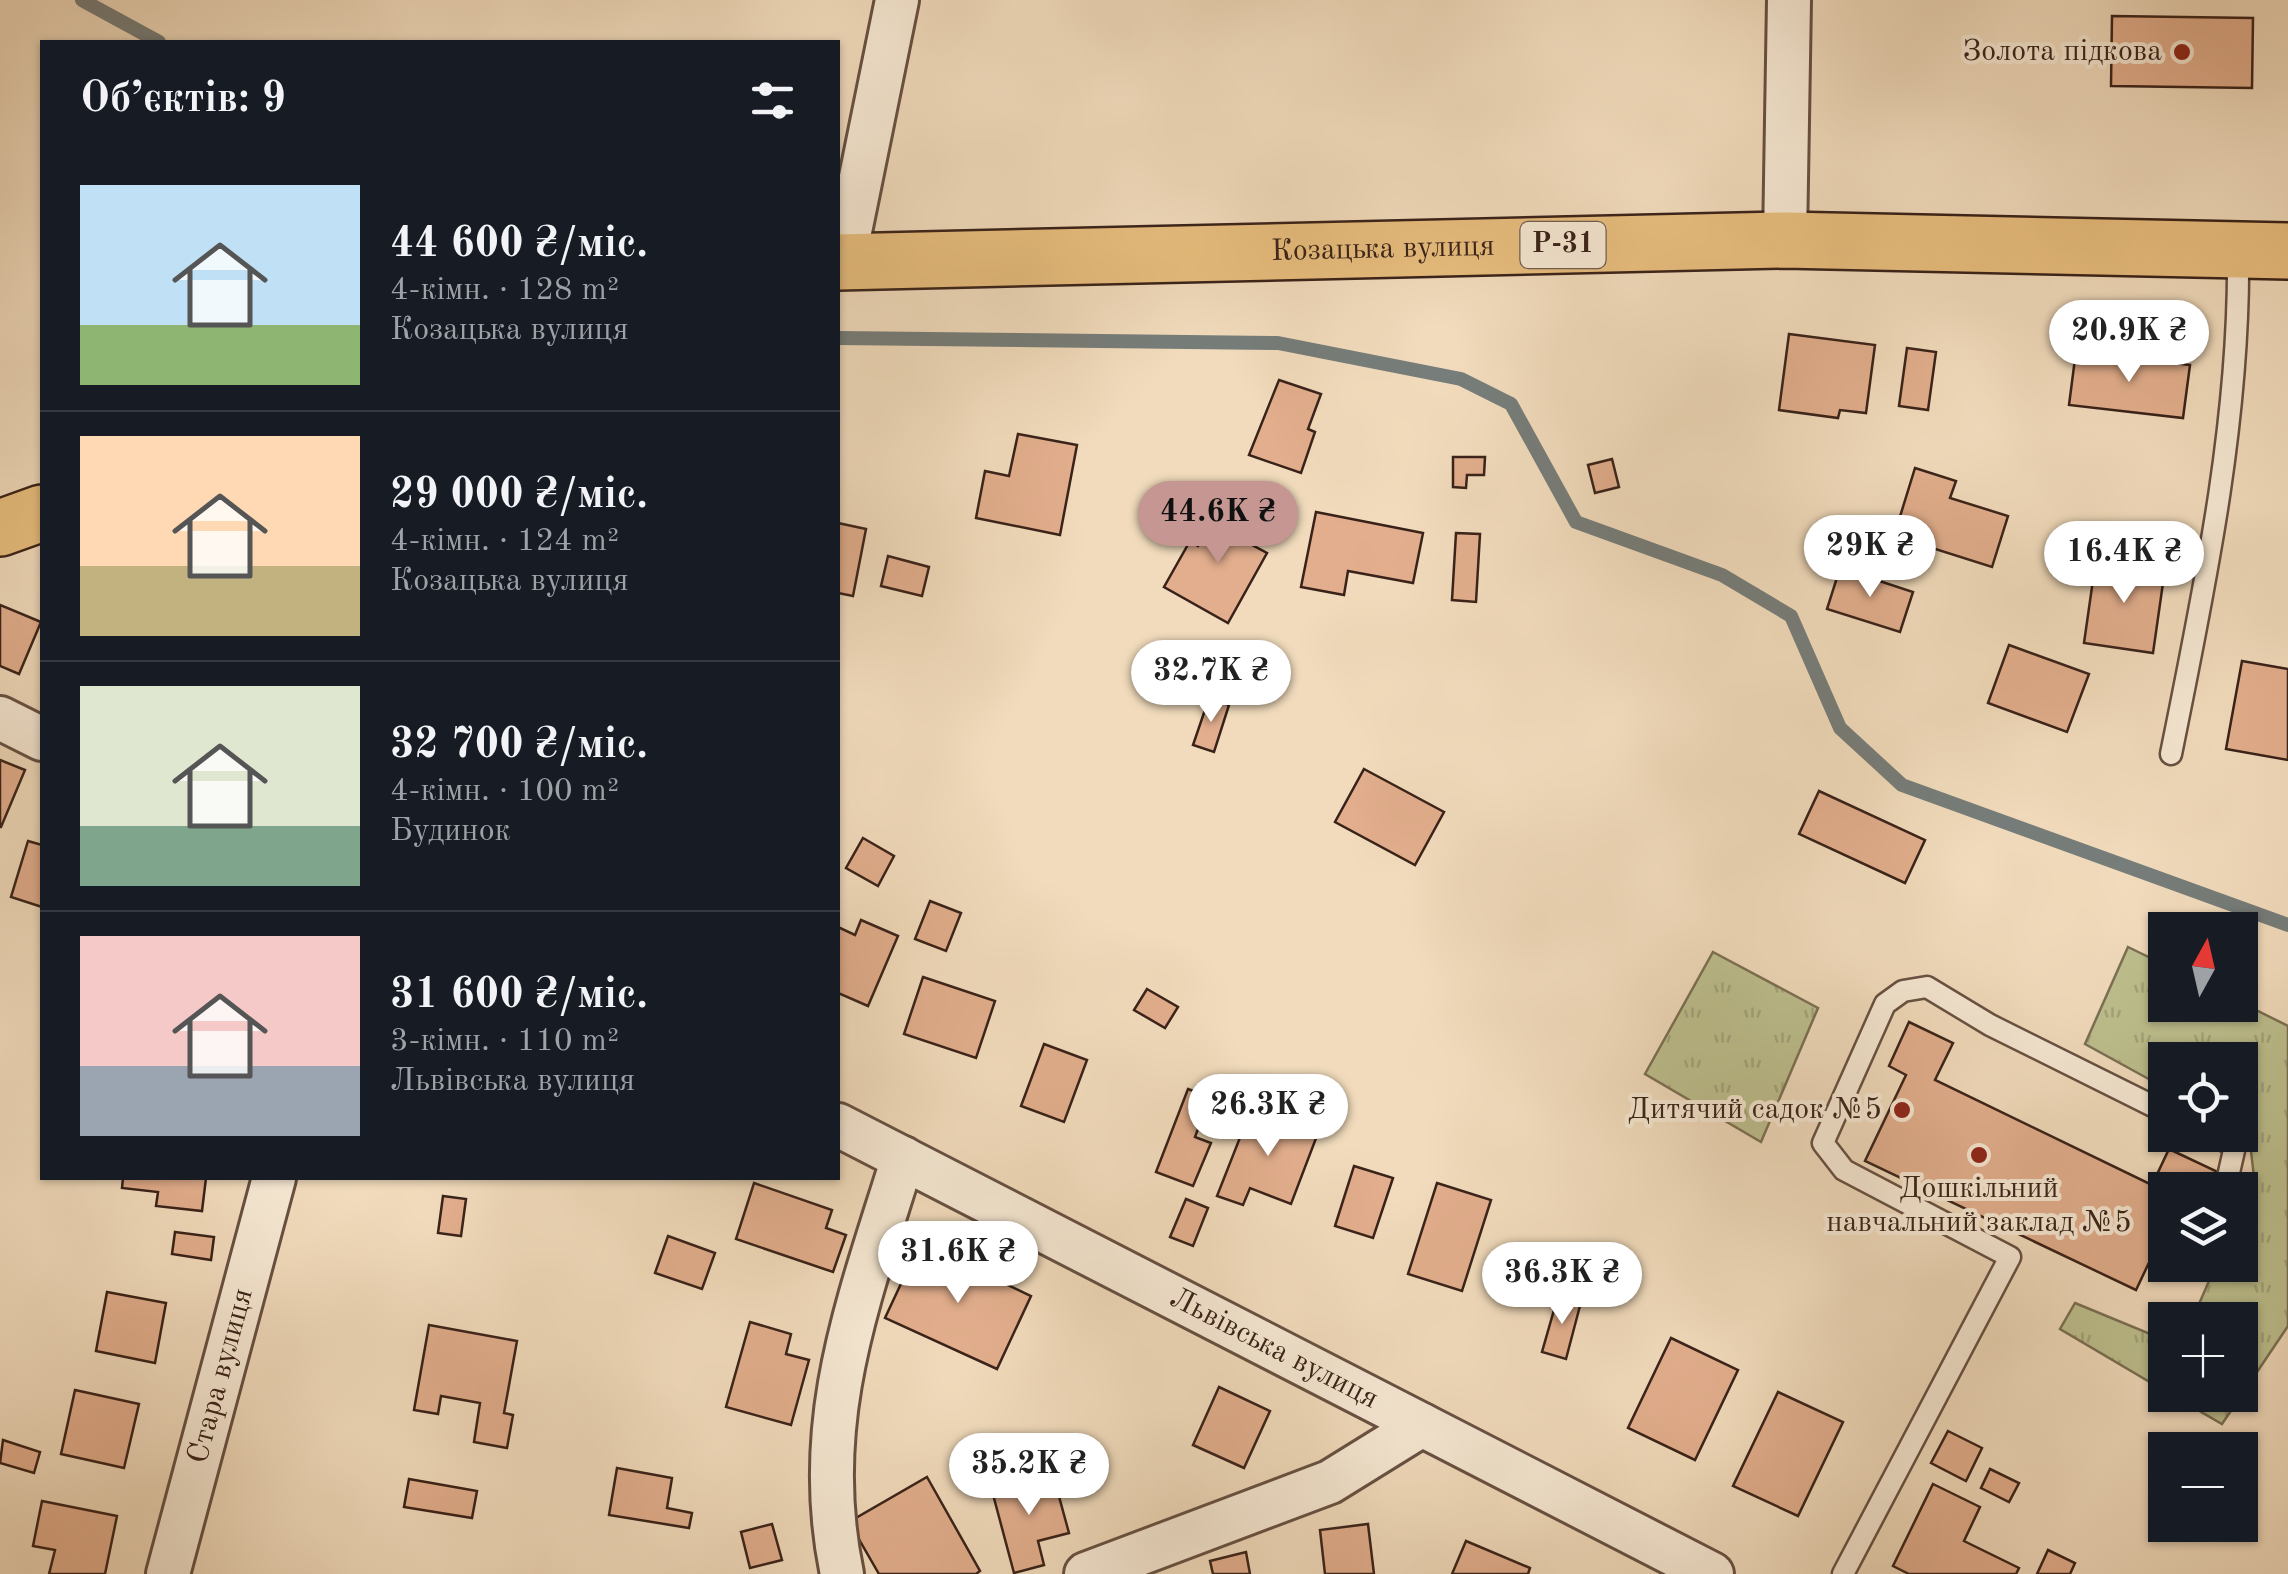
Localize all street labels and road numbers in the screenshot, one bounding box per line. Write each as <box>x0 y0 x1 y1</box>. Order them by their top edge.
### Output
road number: Р-31 <box>1520 222 1606 268</box>
street label: Козацька вулиця <box>1271 232 1495 267</box>
street label: Львівська вулиця <box>1165 1283 1383 1415</box>
street label: Стара вулиця <box>183 1285 259 1467</box>

